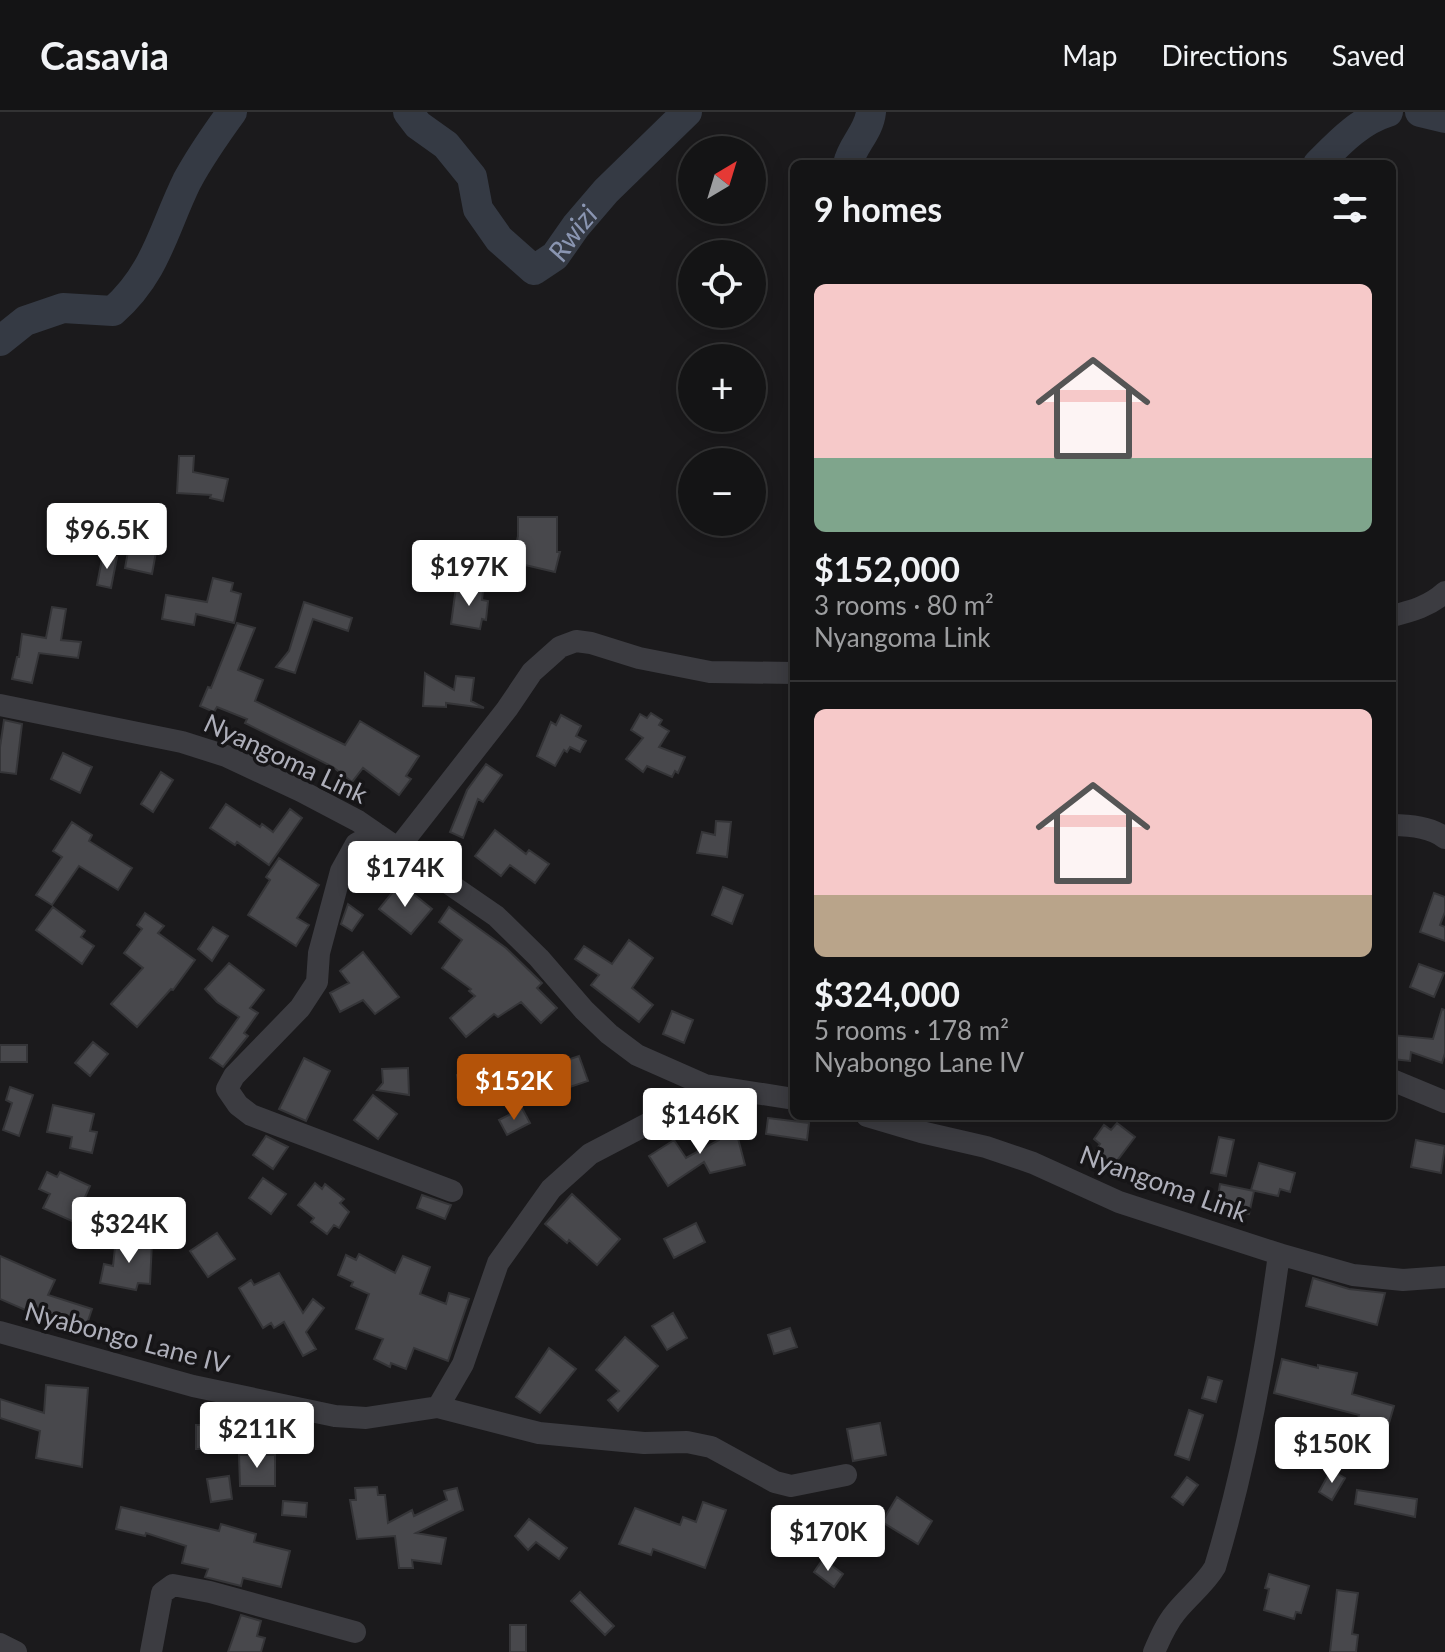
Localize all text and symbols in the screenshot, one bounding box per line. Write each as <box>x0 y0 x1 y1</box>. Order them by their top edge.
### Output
text: Casavia <box>40 32 169 78</box>
text: Map <box>1062 38 1117 72</box>
text: Directions <box>1161 38 1288 72</box>
text: Saved <box>1332 38 1405 72</box>
north arrow <box>678 136 766 224</box>
map controls <box>678 136 766 536</box>
icon: filters <box>1328 186 1372 230</box>
text: 9 homes <box>814 188 942 229</box>
water label: Rwizi <box>540 197 604 267</box>
button: locate <box>678 240 766 328</box>
icon: home <box>1021 336 1165 480</box>
button: + <box>678 344 766 432</box>
button: − <box>678 448 766 536</box>
pin: $96.5K <box>42 503 172 571</box>
text: $96.5K <box>65 513 149 545</box>
pin: $197K <box>413 540 525 608</box>
text: $152,000 <box>814 548 960 589</box>
text: $197K <box>430 550 508 582</box>
text: 3 rooms · 80 m² <box>814 589 994 621</box>
text: Nyangoma Link <box>814 621 990 653</box>
street label: Nyangoma Link <box>199 706 373 810</box>
icon: home <box>1021 761 1165 905</box>
pin: $174K <box>349 841 461 909</box>
text: $174K <box>366 851 444 883</box>
text: $324,000 <box>814 973 960 1014</box>
text: 5 rooms · 178 m² <box>814 1014 1009 1046</box>
text: Nyabongo Lane IV <box>814 1046 1024 1078</box>
pin: $152K <box>458 1054 570 1122</box>
text: $152K <box>475 1064 553 1096</box>
pin: $146K <box>644 1088 756 1156</box>
text: $146K <box>661 1098 739 1130</box>
street label: Nyangoma Link <box>1076 1138 1253 1228</box>
pin: $324K <box>73 1197 185 1265</box>
text: $324K <box>90 1207 168 1239</box>
street label: Nyabongo Lane IV <box>21 1294 233 1380</box>
pin: $211K <box>201 1402 313 1470</box>
text: $211K <box>218 1412 296 1444</box>
pin: $150K <box>1276 1417 1388 1485</box>
text: $150K <box>1293 1427 1371 1459</box>
pin: $170K <box>772 1505 884 1573</box>
text: $170K <box>789 1515 867 1547</box>

